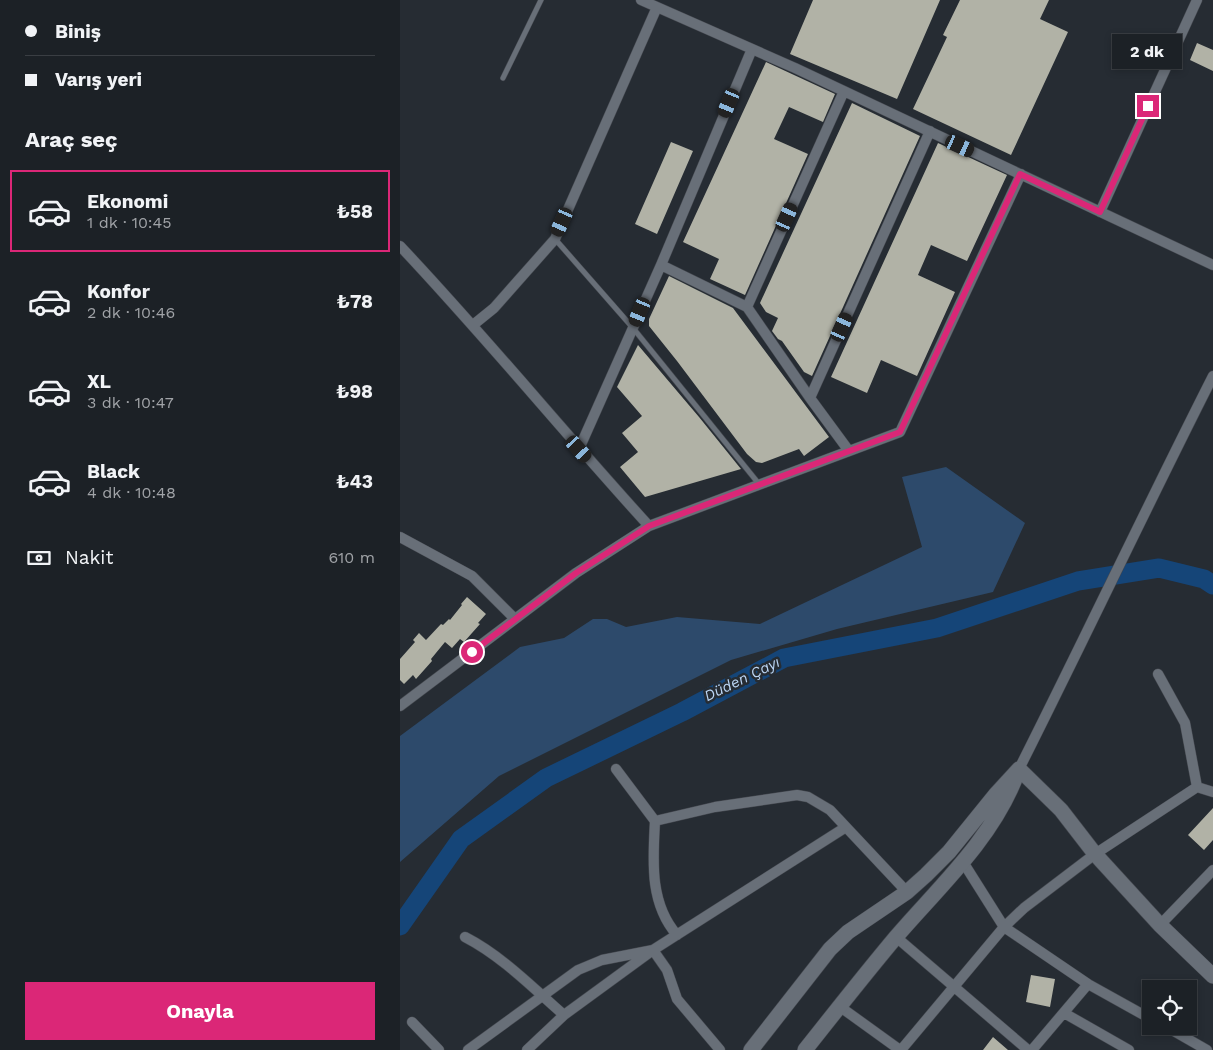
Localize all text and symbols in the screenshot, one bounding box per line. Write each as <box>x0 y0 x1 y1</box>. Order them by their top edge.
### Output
text: Biniş <box>55 20 101 43</box>
callout: 2 dk <box>1113 34 1183 68</box>
text: 2 dk <box>1130 42 1164 61</box>
text: Varış yeri <box>55 68 142 91</box>
car <box>716 86 741 120</box>
route end <box>1137 95 1159 117</box>
text: Araç seç <box>25 127 118 152</box>
car <box>943 133 976 159</box>
icon: car <box>27 189 72 234</box>
text: Ekonomi <box>87 190 168 213</box>
text: ₺58 <box>337 200 373 223</box>
car <box>774 200 799 234</box>
car <box>549 205 574 239</box>
text: 1 dk · 10:45 <box>87 213 172 232</box>
icon: car <box>27 279 72 324</box>
text: Konfor <box>87 280 150 303</box>
text: ₺78 <box>336 290 373 313</box>
car <box>627 295 652 329</box>
text: 2 dk · 10:46 <box>87 303 175 322</box>
car <box>829 310 854 344</box>
icon: car <box>27 369 72 414</box>
text: XL <box>87 370 111 393</box>
text: ₺98 <box>336 380 373 403</box>
text: 3 dk · 10:47 <box>87 393 174 412</box>
car <box>563 433 594 465</box>
icon: car <box>27 459 72 504</box>
text: Black <box>87 460 140 483</box>
text: ₺43 <box>336 470 373 493</box>
text: 4 dk · 10:48 <box>87 483 176 502</box>
icon: cash <box>25 544 53 572</box>
text: Nakit <box>65 546 113 569</box>
text: 610 m <box>328 548 375 567</box>
route start <box>461 641 483 663</box>
water label: Düden Çayı <box>701 653 783 705</box>
map controls <box>1142 980 1197 1035</box>
button: locate <box>1142 980 1197 1035</box>
button: Onayla <box>25 982 375 1040</box>

